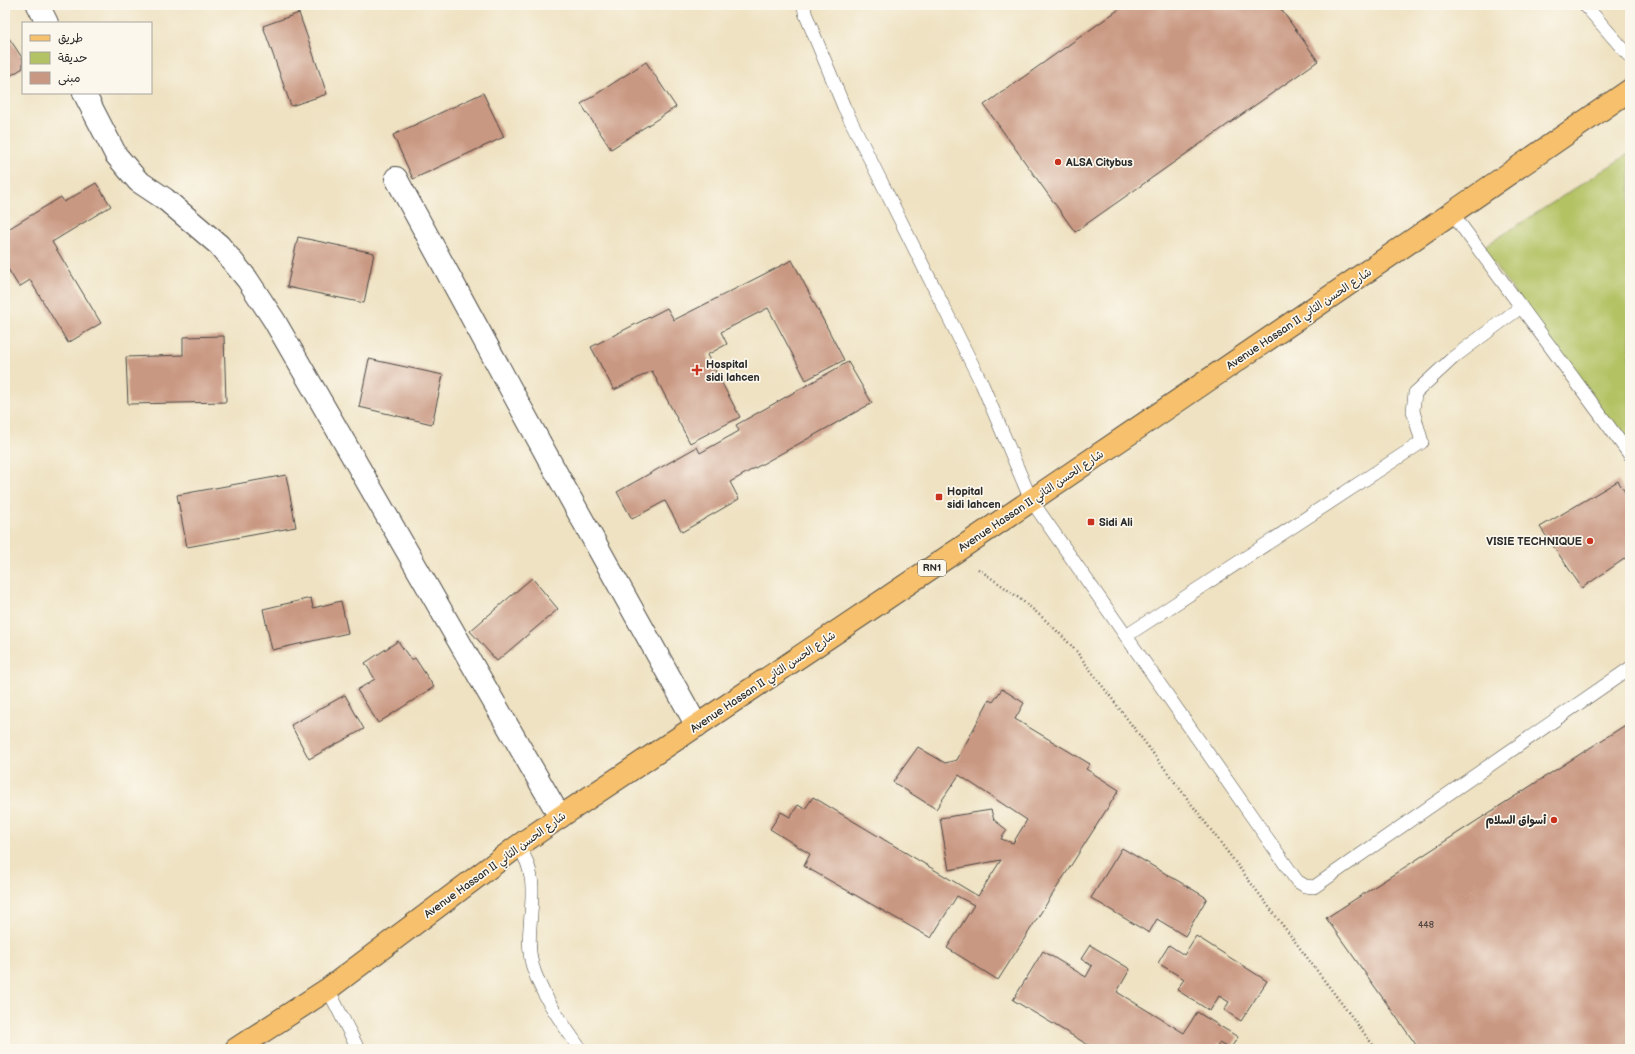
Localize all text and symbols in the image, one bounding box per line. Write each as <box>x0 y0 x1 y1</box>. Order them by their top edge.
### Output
legend <box>22 22 152 94</box>
text: طريق <box>58 31 83 46</box>
text: حديقة <box>58 51 87 66</box>
text: مبنى <box>58 71 81 86</box>
place label: ALSA Citybus <box>1065 156 1133 169</box>
marker: ALSA Citybus <box>1053 157 1063 167</box>
street label: Avenue Hassan II شارع الحسن الثاني <box>1224 265 1376 376</box>
place label: Hospital sidi lahcen <box>706 358 760 384</box>
marker: Hospital sidi lahcen <box>691 364 703 376</box>
street label: Avenue Hassan II شارع الحسن الثاني <box>956 447 1108 558</box>
place label: Hopital sidi lahcen <box>947 485 1001 511</box>
marker: Hopital sidi lahcen <box>934 492 944 502</box>
place label: Sidi Ali <box>1099 516 1133 529</box>
marker: Sidi Ali <box>1086 517 1096 527</box>
place label: VISIE TECHNIQUE <box>1486 535 1582 548</box>
marker: VISIE TECHNIQUE <box>1585 536 1595 546</box>
road number: RN1 <box>918 560 946 576</box>
street label: Avenue Hassan II شارع الحسن الثاني <box>688 628 840 739</box>
street label: Avenue Hassan II شارع الحسن الثاني <box>422 809 571 924</box>
place label: أسواق السلام <box>1486 814 1546 829</box>
marker: أسواق السلام <box>1549 815 1559 825</box>
house number: 448 <box>1418 920 1434 931</box>

